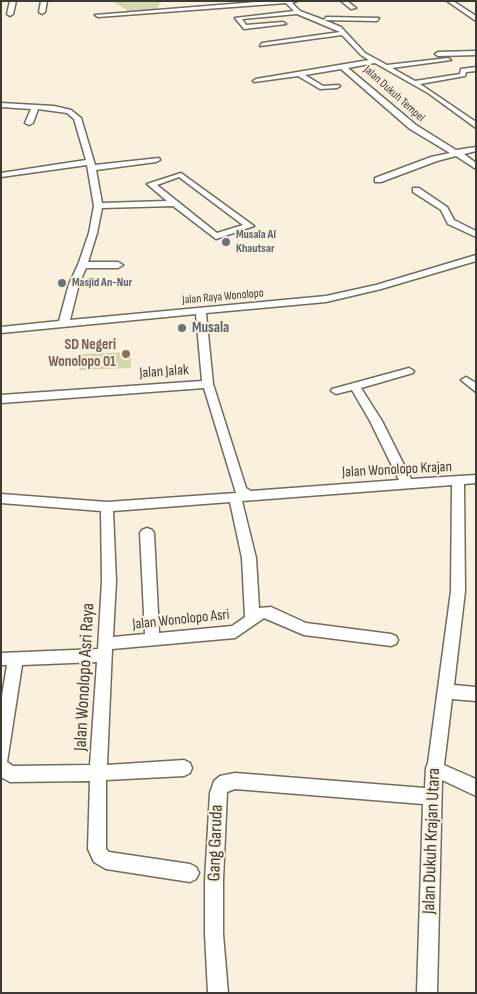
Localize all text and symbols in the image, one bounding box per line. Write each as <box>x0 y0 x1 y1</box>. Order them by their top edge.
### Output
street label: Jalan Dukuh Tempel <box>361 63 427 125</box>
place label: Musala Al Khautsar <box>236 228 276 256</box>
marker: Musala Al Khautsar <box>220 236 232 248</box>
place label: Masjid An-Nur <box>72 276 132 290</box>
marker: Masjid An-Nur <box>56 277 68 289</box>
street label: Jalan Raya Wonolopo <box>182 286 264 308</box>
place label: Musala <box>192 319 229 337</box>
marker: Musala <box>176 322 188 334</box>
place label: SD Negeri Wonolopo 01 <box>48 336 116 371</box>
marker: SD Negeri Wonolopo 01 <box>120 348 132 360</box>
street label: Jalan Jalak <box>139 361 189 383</box>
street label: Jalan Wonolopo Krajan <box>342 458 452 482</box>
street label: Jalan Wonolopo Asri Raya <box>70 602 100 752</box>
street label: Jalan Wonolopo Asri <box>132 606 230 634</box>
street label: Jalan Dukuh Krajan Utara <box>419 767 445 915</box>
street label: Gang Garuda <box>204 804 228 882</box>

